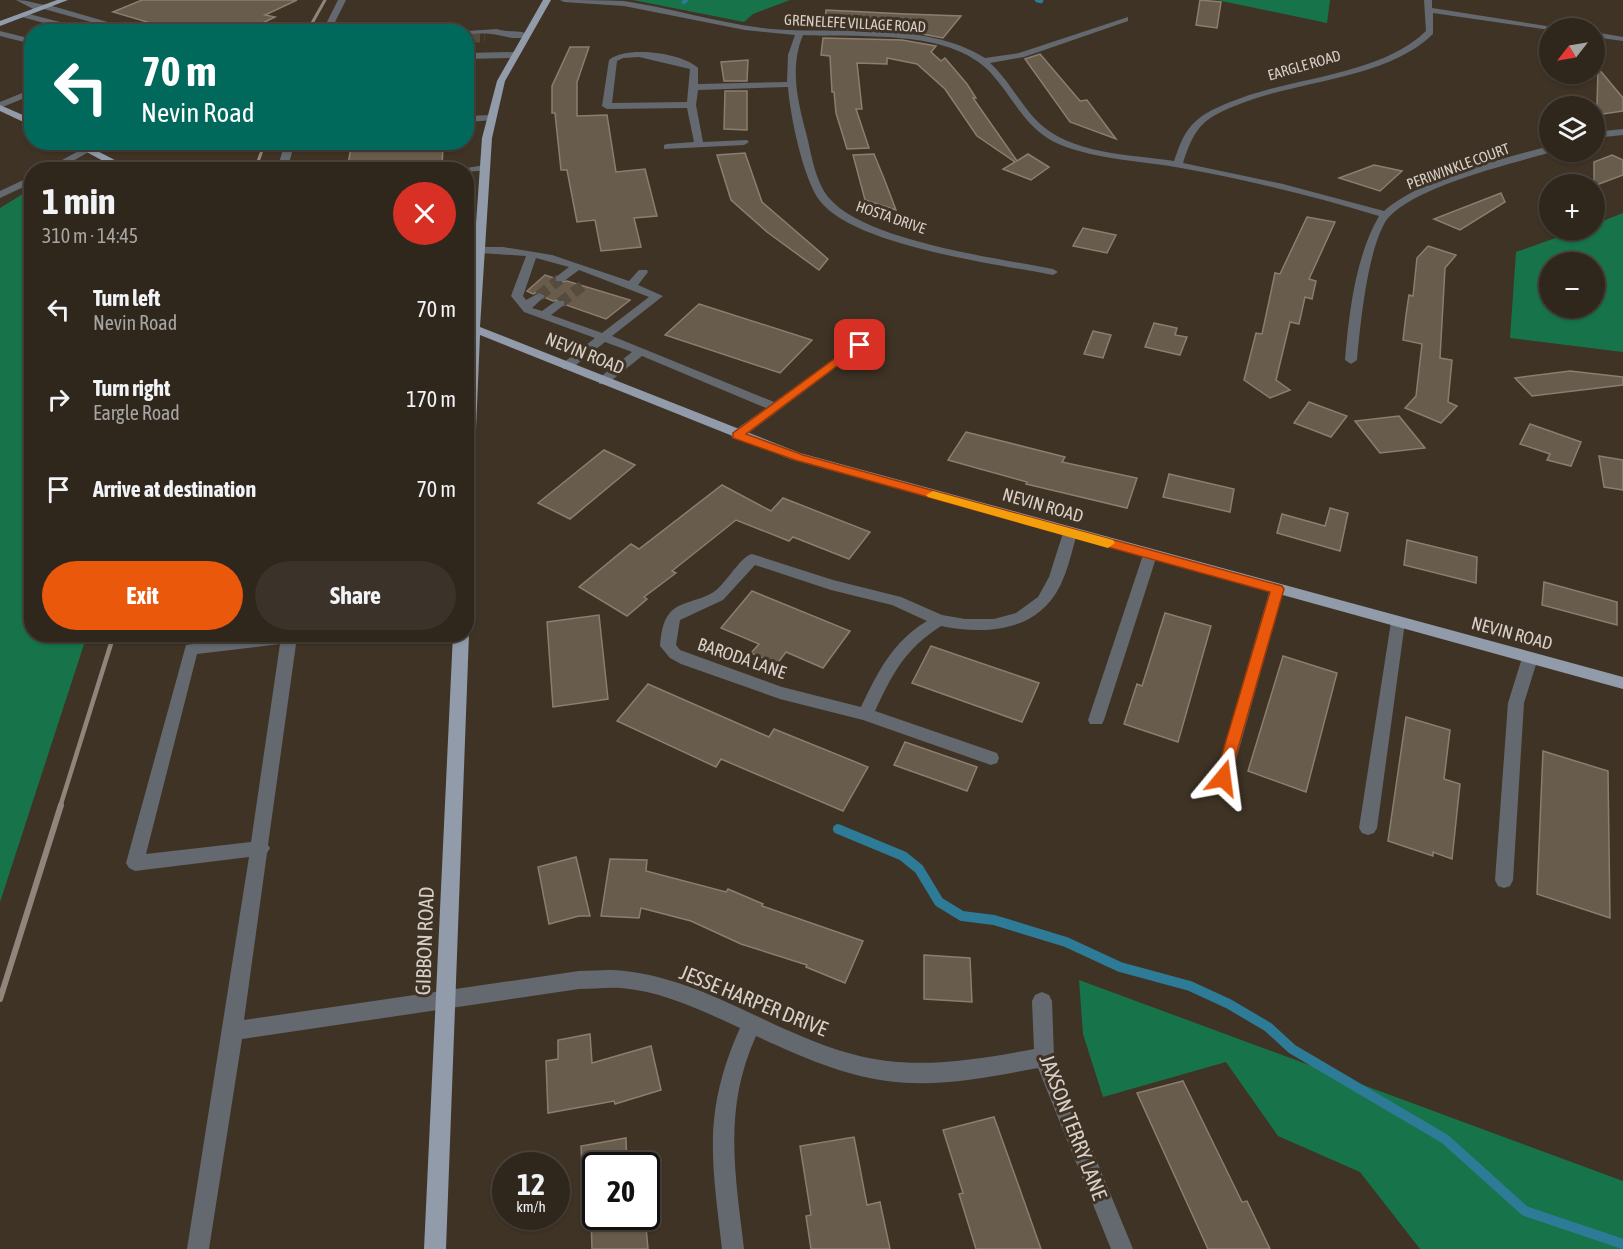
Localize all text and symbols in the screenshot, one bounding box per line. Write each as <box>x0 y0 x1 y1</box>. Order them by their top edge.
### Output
street label: GRENELEFE VILLAGE ROAD <box>784 11 926 35</box>
north arrow <box>1539 18 1605 84</box>
map controls <box>1539 18 1605 318</box>
street label: EARGLE ROAD <box>1266 46 1342 84</box>
text: 70 m <box>141 47 216 95</box>
icon: left <box>42 48 120 126</box>
button: layers <box>1539 96 1605 162</box>
text: Nevin Road <box>141 97 255 128</box>
street label: PERIWINKLE COURT <box>1404 139 1512 193</box>
button: + <box>1539 174 1605 240</box>
text: 1 min <box>42 180 116 222</box>
button: close <box>393 182 456 245</box>
street label: HOSTA DRIVE <box>854 197 929 237</box>
text: 310 m · 14:45 <box>42 224 138 247</box>
button: − <box>1539 252 1605 318</box>
text: Turn left <box>93 285 160 311</box>
icon: left <box>42 293 75 326</box>
text: 70 m <box>416 296 456 322</box>
text: Nevin Road <box>93 311 177 334</box>
pin <box>834 319 885 370</box>
street label: NEVIN ROAD <box>543 328 627 378</box>
icon: arrive <box>843 328 876 361</box>
text: Turn right <box>93 375 170 401</box>
icon: right <box>42 383 75 416</box>
text: 170 m <box>406 386 456 412</box>
text: Eargle Road <box>93 401 180 424</box>
icon: arrive <box>42 473 75 506</box>
text: Arrive at destination <box>93 476 256 502</box>
text: 70 m <box>416 476 456 502</box>
street label: NEVIN ROAD <box>1000 483 1086 527</box>
button: Exit <box>42 561 243 630</box>
button: Share <box>255 561 456 630</box>
street label: NEVIN ROAD <box>1469 612 1555 654</box>
street label: BARODA LANE <box>695 633 789 683</box>
position arrow <box>1191 746 1255 810</box>
street label: GIBBON ROAD <box>410 886 438 996</box>
street label: JESSE HARPER DRIVE <box>676 959 832 1041</box>
street label: JAXSON TERRY LANE <box>1035 1051 1113 1203</box>
speed limit sign: 20 <box>582 1152 660 1230</box>
text: 12 <box>517 1167 545 1201</box>
text: km/h <box>516 1198 546 1215</box>

